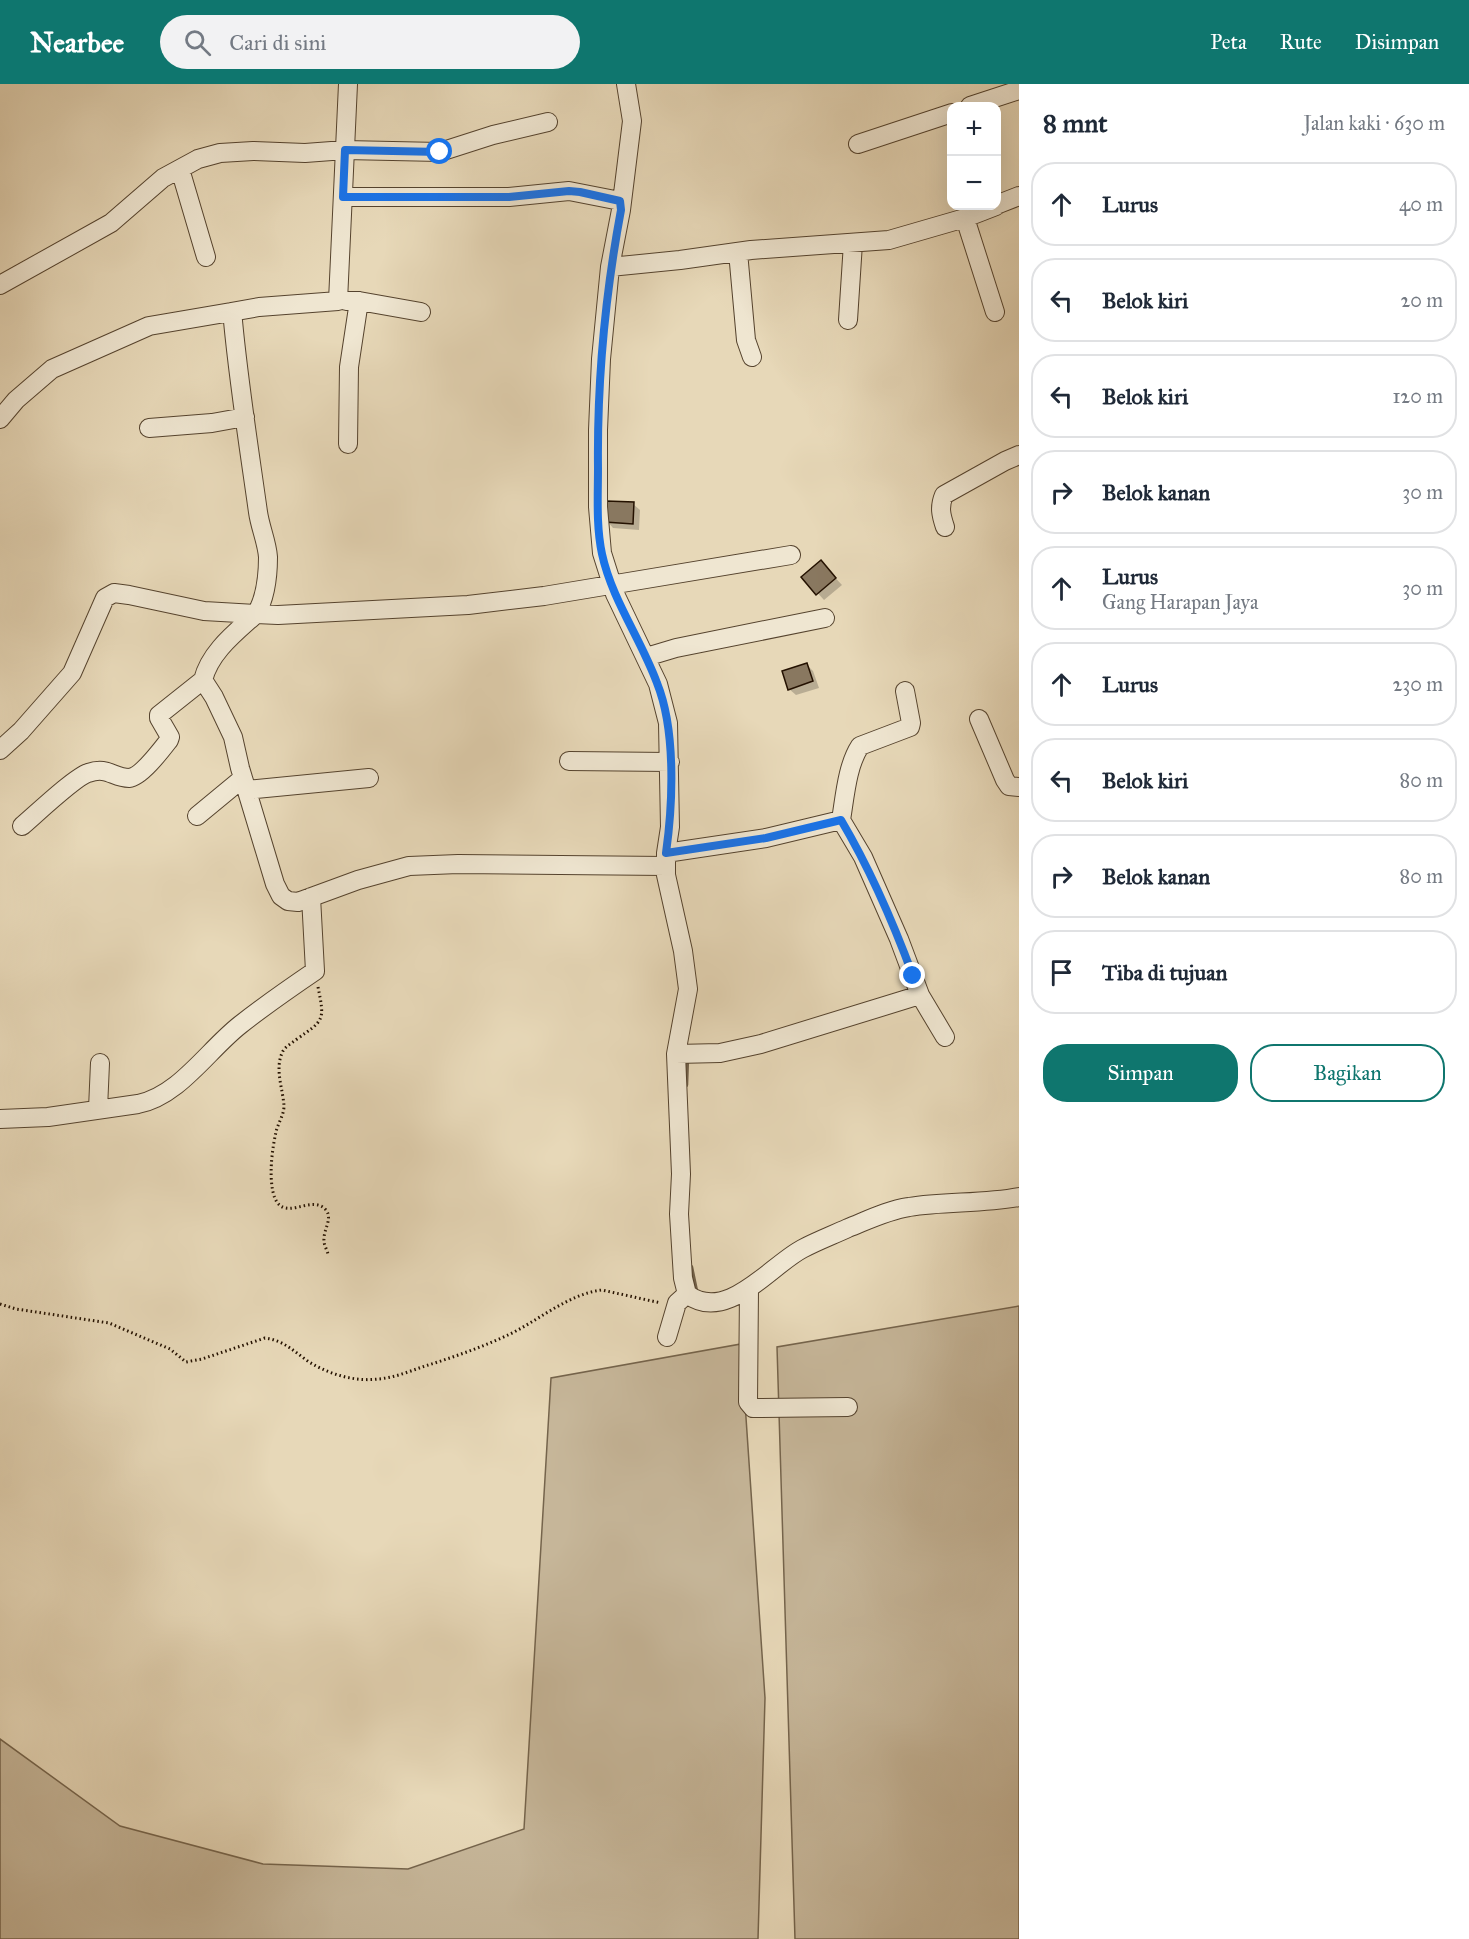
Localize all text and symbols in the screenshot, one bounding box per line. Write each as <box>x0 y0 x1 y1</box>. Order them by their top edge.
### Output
search box <box>160 15 580 69</box>
text: Nearbee <box>30 25 124 60</box>
icon: search <box>181 26 214 59</box>
text: Cari di sini <box>229 29 326 56</box>
text: Peta <box>1210 29 1247 55</box>
text: Rute <box>1280 29 1322 55</box>
text: Disimpan <box>1355 29 1439 55</box>
map controls <box>947 102 1001 210</box>
button: + <box>947 102 1001 156</box>
text: 8 mnt <box>1043 107 1107 139</box>
text: Jalan kaki · 630 m <box>1303 111 1445 135</box>
route start <box>426 138 452 164</box>
button: − <box>947 156 1001 210</box>
icon: ahead <box>1045 188 1078 221</box>
text: Lurus <box>1102 191 1158 218</box>
text: 40 m <box>1399 192 1443 216</box>
icon: left <box>1045 284 1078 317</box>
text: Belok kiri <box>1102 287 1188 314</box>
text: 20 m <box>1400 288 1443 312</box>
icon: left <box>1045 380 1078 413</box>
text: Belok kiri <box>1102 383 1188 410</box>
text: 120 m <box>1392 384 1443 408</box>
icon: right <box>1045 476 1078 509</box>
text: Belok kanan <box>1102 479 1210 506</box>
text: 30 m <box>1402 480 1443 504</box>
text: Lurus <box>1102 563 1158 590</box>
icon: ahead <box>1045 572 1078 605</box>
text: 30 m <box>1402 576 1443 600</box>
text: Gang Harapan Jaya <box>1102 590 1258 614</box>
icon: ahead <box>1045 668 1078 701</box>
text: Lurus <box>1102 671 1158 698</box>
text: 230 m <box>1392 672 1443 696</box>
icon: left <box>1045 764 1078 797</box>
text: Belok kiri <box>1102 767 1188 794</box>
text: 80 m <box>1400 768 1443 792</box>
icon: right <box>1045 860 1078 893</box>
text: Belok kanan <box>1102 863 1210 890</box>
text: 80 m <box>1400 864 1443 888</box>
icon: arrive <box>1045 956 1078 989</box>
text: Tiba di tujuan <box>1102 959 1227 986</box>
route end <box>899 962 925 988</box>
button: Simpan <box>1043 1044 1238 1102</box>
button: Bagikan <box>1250 1044 1445 1102</box>

